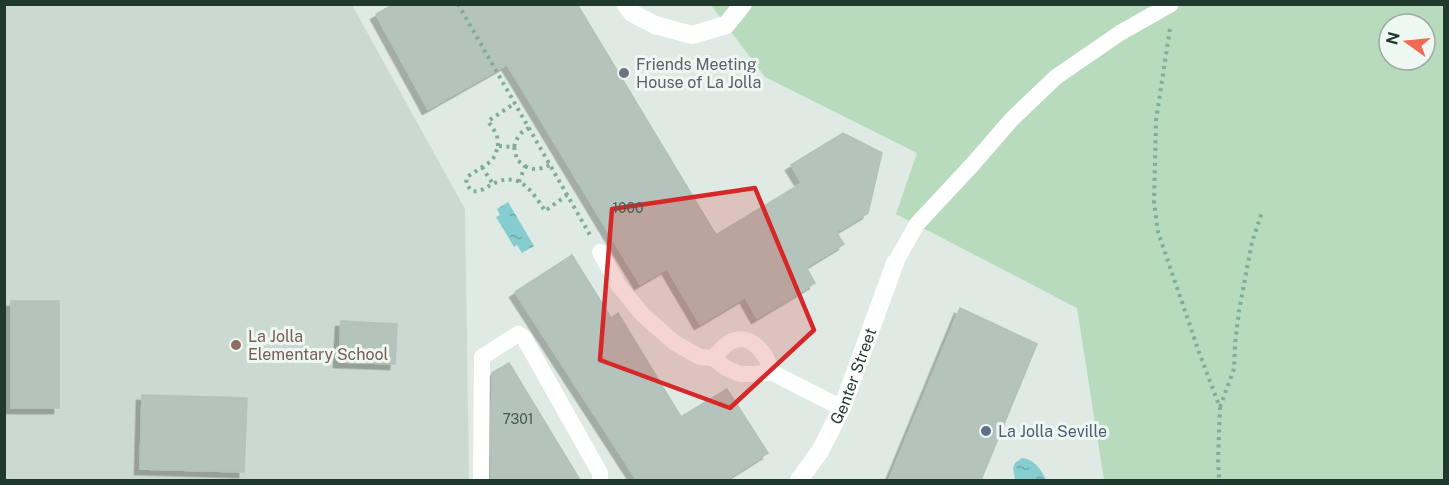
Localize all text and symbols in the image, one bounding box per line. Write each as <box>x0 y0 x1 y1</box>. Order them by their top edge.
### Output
north arrow <box>1377 12 1437 72</box>
text: N <box>1382 30 1404 47</box>
place label: Friends Meeting House of La Jolla <box>636 55 761 92</box>
marker: Friends Meeting House of La Jolla <box>617 66 631 80</box>
house number: 1000 <box>612 200 644 216</box>
street label: Genter Street <box>826 325 880 427</box>
place label: La Jolla Elementary School <box>248 327 389 364</box>
marker: La Jolla Elementary School <box>229 338 243 352</box>
house number: 7301 <box>502 411 534 427</box>
place label: La Jolla Seville <box>998 422 1107 441</box>
marker: La Jolla Seville <box>979 424 993 438</box>

